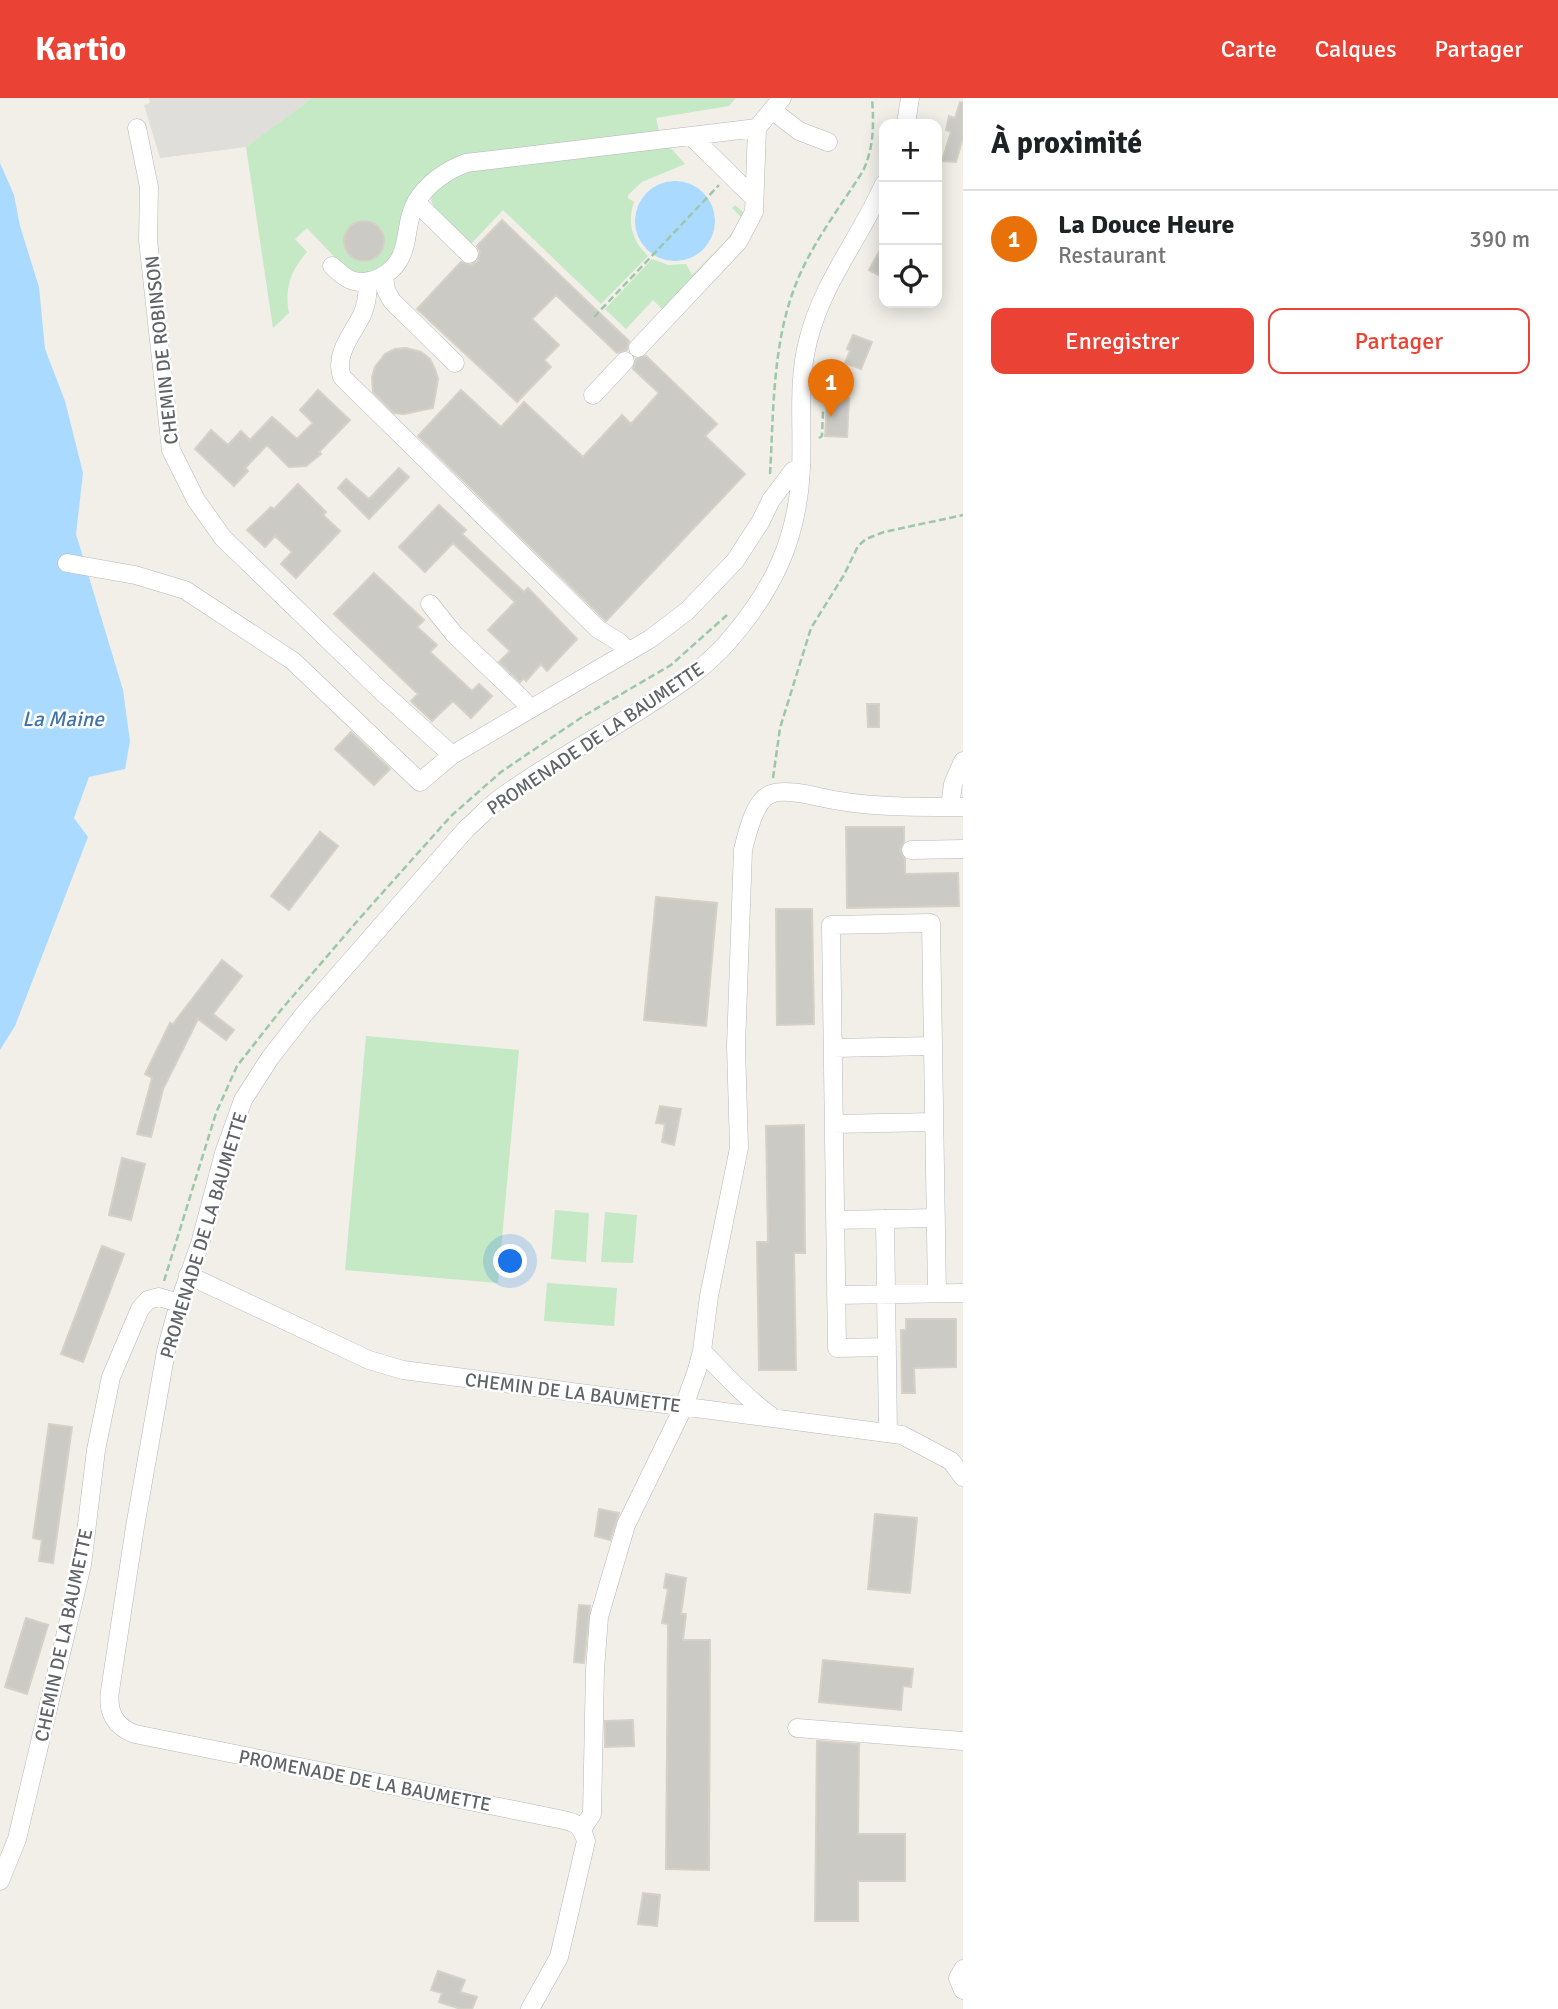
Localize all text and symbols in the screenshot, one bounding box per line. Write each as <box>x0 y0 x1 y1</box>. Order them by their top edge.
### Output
text: Kartio <box>35 29 126 70</box>
text: Carte <box>1221 34 1277 64</box>
text: Calques <box>1315 34 1396 64</box>
text: Partager <box>1434 34 1523 64</box>
map controls <box>879 119 942 308</box>
button: + <box>879 119 942 182</box>
text: À proximité <box>991 125 1142 162</box>
button: − <box>879 182 942 245</box>
text: La Douce Heure <box>1058 209 1234 241</box>
text: 1 <box>1008 225 1020 254</box>
text: 390 m <box>1469 225 1530 254</box>
text: Restaurant <box>1058 241 1166 270</box>
button: locate <box>879 245 942 308</box>
street label: CHEMIN DE ROBINSON <box>140 254 184 446</box>
button: Enregistrer <box>991 308 1254 374</box>
button: Partager <box>1268 308 1530 374</box>
pin: 1 <box>808 359 854 417</box>
street label: PROMENADE DE LA BAUMETTE <box>482 657 709 821</box>
water label: La Maine <box>22 706 105 732</box>
street label: PROMENADE DE LA BAUMETTE <box>155 1109 253 1361</box>
your location <box>493 1244 527 1278</box>
street label: CHEMIN DE LA BAUMETTE <box>464 1368 682 1418</box>
street label: CHEMIN DE LA BAUMETTE <box>30 1526 98 1744</box>
street label: PROMENADE DE LA BAUMETTE <box>237 1745 493 1817</box>

